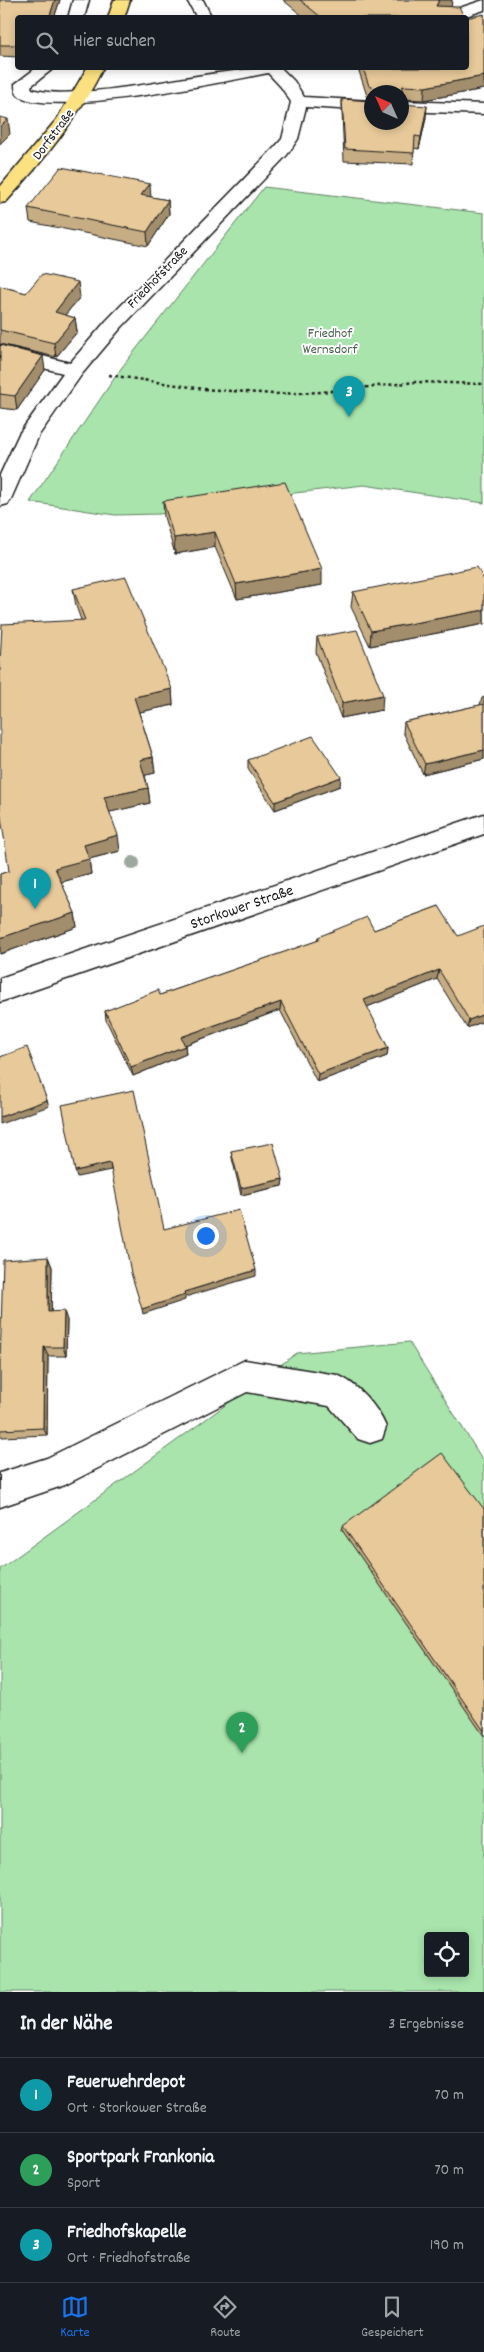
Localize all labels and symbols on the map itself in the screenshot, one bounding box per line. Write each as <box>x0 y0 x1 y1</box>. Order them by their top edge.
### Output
north arrow <box>364 85 409 130</box>
street label: Dorfstraße <box>28 105 80 165</box>
street label: Friedhofstraße <box>123 242 193 314</box>
park label: Friedhof Wernsdorf <box>303 324 358 360</box>
pin: 3 <box>333 376 365 417</box>
pin: 1 <box>19 868 51 909</box>
street label: Storkower Straße <box>187 880 297 936</box>
your location <box>193 1223 219 1249</box>
pin: 2 <box>226 1712 258 1753</box>

